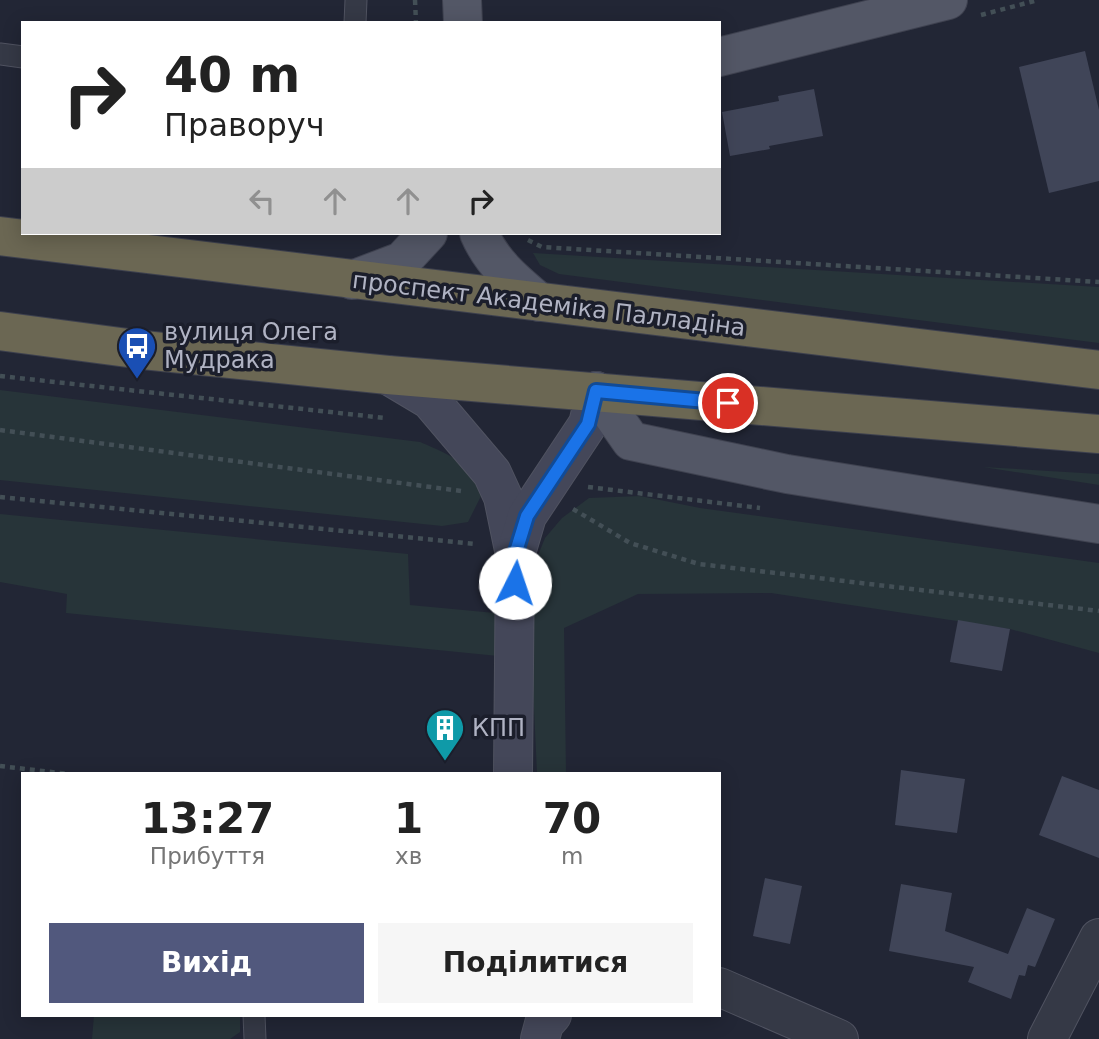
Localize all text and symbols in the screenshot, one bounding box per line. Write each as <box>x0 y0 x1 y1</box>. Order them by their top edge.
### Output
text: 40 m <box>164 47 300 104</box>
icon: right <box>49 49 140 140</box>
text: Праворуч <box>164 106 325 144</box>
icon: left <box>243 182 281 220</box>
icon: ahead <box>316 182 354 220</box>
icon: ahead <box>389 182 427 220</box>
icon: right <box>462 182 500 220</box>
street label: проспект Академіка Палладіна <box>351 266 747 342</box>
place label: вулиця Олега Мудрака <box>164 318 338 374</box>
bus stop icon: вулиця Олега Мудрака <box>116 325 158 380</box>
pin <box>698 373 758 433</box>
icon: arrive <box>709 384 747 422</box>
position arrow <box>478 546 552 620</box>
building icon: КПП <box>424 707 466 762</box>
place label: КПП <box>472 714 525 742</box>
text: 13:27 <box>141 794 274 843</box>
text: 1 <box>394 794 423 843</box>
text: 70 <box>543 794 601 843</box>
text: Прибуття <box>150 843 265 869</box>
text: хв <box>395 843 422 869</box>
text: m <box>561 843 583 869</box>
button: Вихід <box>49 923 364 1003</box>
button: Поділитися <box>378 923 693 1003</box>

